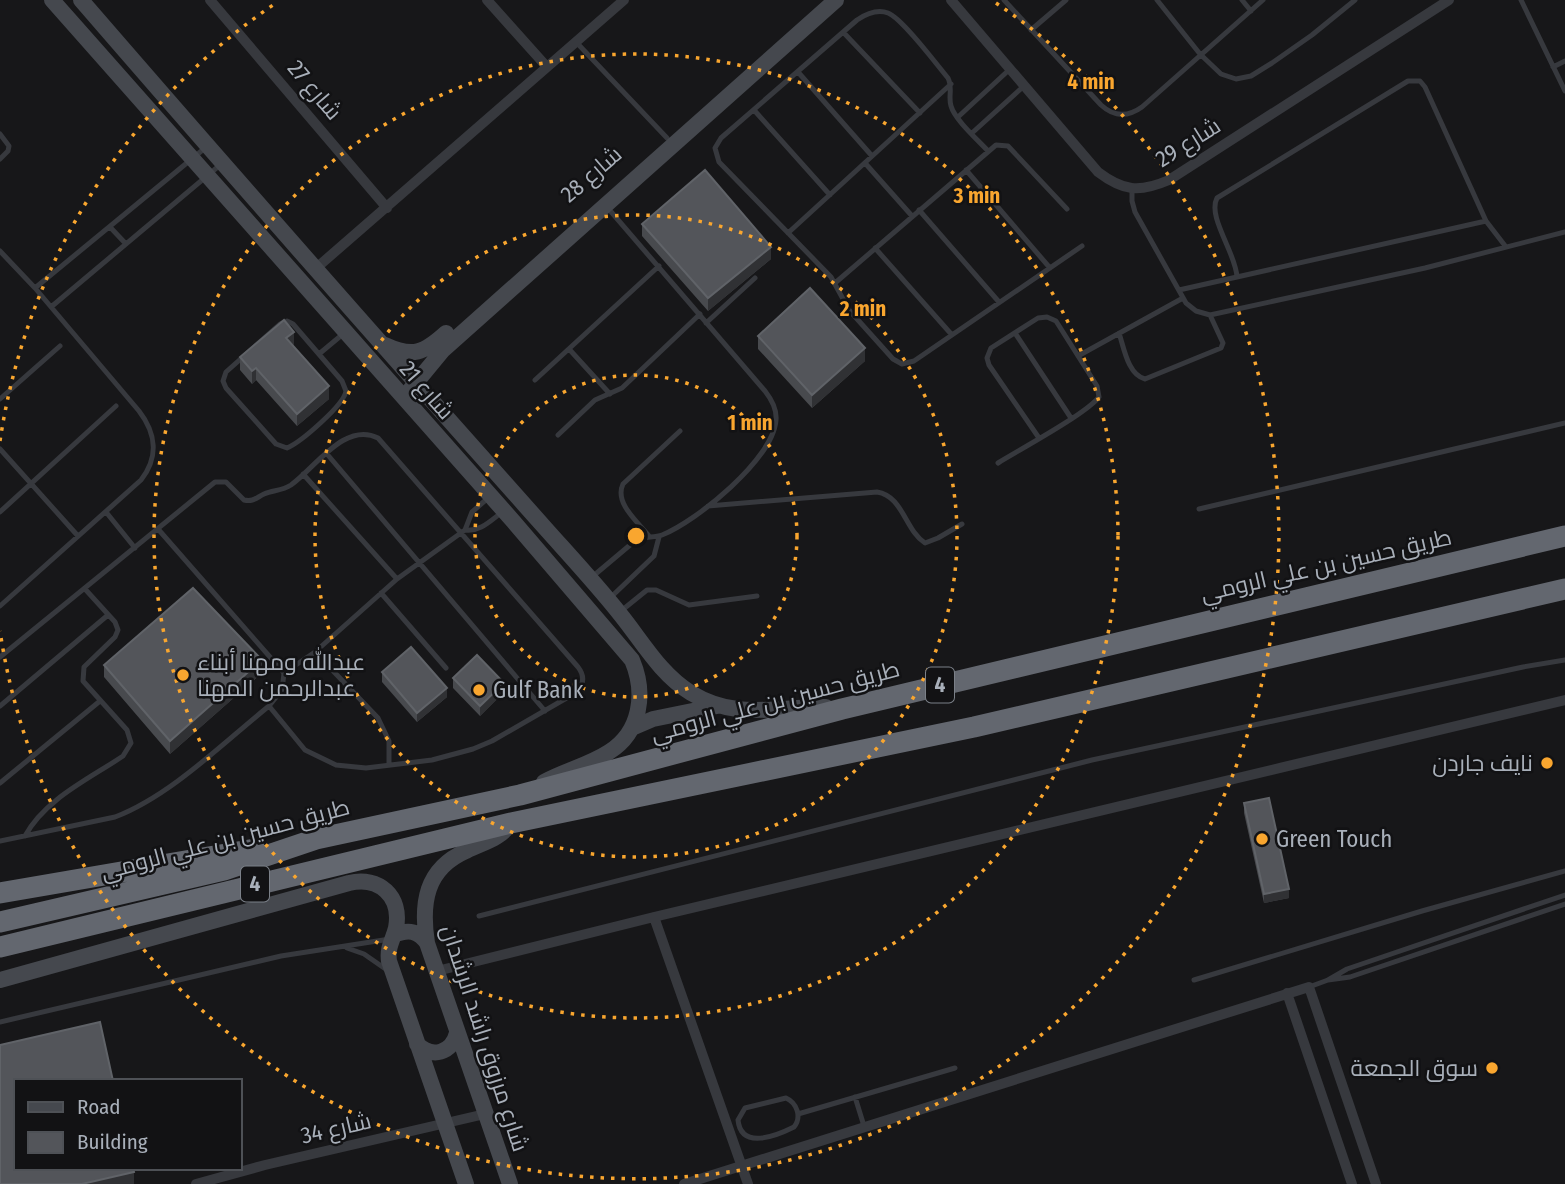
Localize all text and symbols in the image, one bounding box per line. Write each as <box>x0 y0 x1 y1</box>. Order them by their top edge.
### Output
street label: شارع 27 <box>280 54 348 127</box>
text: 4 min <box>1067 69 1115 95</box>
street label: شارع 29 <box>1150 111 1227 174</box>
street label: شارع 28 <box>555 140 629 210</box>
text: 3 min <box>953 183 1000 209</box>
text: 2 min <box>839 296 886 322</box>
street label: شارع 21 <box>392 355 460 426</box>
text: 1 min <box>727 410 773 436</box>
street label: طريق حسين بن علي الرومي <box>1198 522 1455 611</box>
centre of rings <box>624 524 648 548</box>
place label: عبدالله ومهنا أبناء عبدالرحمن المهنا <box>197 647 365 702</box>
street label: طريق حسين بن علي الرومي <box>647 654 904 752</box>
marker: عبدالله ومهنا أبناء عبدالرحمن المهنا <box>175 667 191 683</box>
road number: 4 <box>926 668 954 702</box>
place label: Gulf Bank <box>493 676 584 704</box>
marker: Gulf Bank <box>471 682 487 698</box>
place label: نايف جاردن <box>1432 749 1533 777</box>
marker: نايف جاردن <box>1539 755 1555 771</box>
street label: طريق حسين بن علي الرومي <box>97 792 354 890</box>
place label: Green Touch <box>1276 825 1392 853</box>
marker: Green Touch <box>1254 831 1270 847</box>
road number: 4 <box>241 866 269 902</box>
street label: شارع مرزوق راشد الرشدان <box>433 921 535 1155</box>
place label: سوق الجمعة <box>1351 1054 1478 1082</box>
marker: سوق الجمعة <box>1484 1060 1500 1076</box>
legend <box>14 1079 242 1170</box>
text: Road <box>77 1094 121 1120</box>
street label: شارع 34 <box>298 1106 374 1152</box>
text: Building <box>77 1129 148 1155</box>

